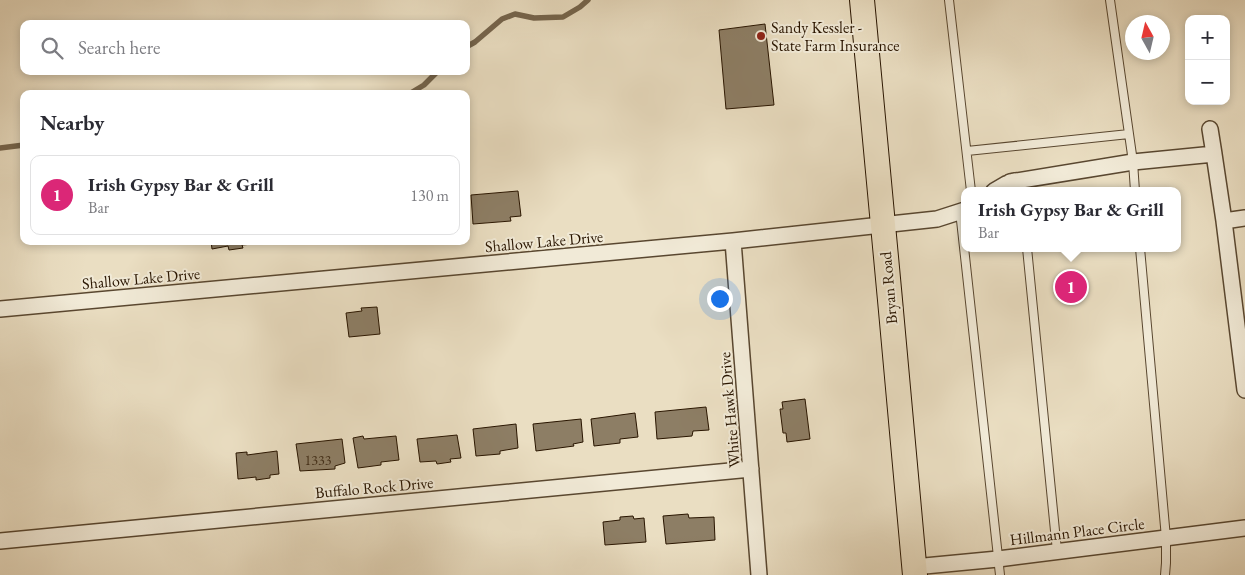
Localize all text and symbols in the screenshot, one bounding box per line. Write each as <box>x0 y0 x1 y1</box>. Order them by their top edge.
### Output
north arrow <box>1125 15 1170 60</box>
map controls <box>1185 15 1230 105</box>
button: + <box>1185 15 1230 60</box>
place label: Sandy Kessler - State Farm Insurance <box>771 17 900 56</box>
search box <box>20 20 470 75</box>
marker: Sandy Kessler - State Farm Insurance <box>755 30 767 42</box>
icon: search <box>38 34 66 62</box>
text: Search here <box>78 35 160 60</box>
button: − <box>1185 60 1230 105</box>
text: Nearby <box>40 109 104 136</box>
text: Irish Gypsy Bar & Grill <box>88 172 274 197</box>
text: 1 <box>53 185 61 206</box>
text: 130 m <box>410 185 449 206</box>
popup <box>961 187 1181 252</box>
text: Bar <box>88 197 109 218</box>
text: Irish Gypsy Bar & Grill <box>978 197 1164 222</box>
text: Bar <box>978 222 999 243</box>
street label: Shallow Lake Drive <box>484 226 604 257</box>
street label: Bryan Road <box>875 250 902 325</box>
street label: Shallow Lake Drive <box>81 263 201 294</box>
pin: 1 <box>1055 268 1087 306</box>
your location <box>707 286 733 312</box>
street label: White Hawk Drive <box>714 351 745 469</box>
house number: 1333 <box>305 451 332 469</box>
street label: Buffalo Rock Drive <box>314 472 434 503</box>
street label: Hillmann Place Circle <box>1009 513 1146 550</box>

